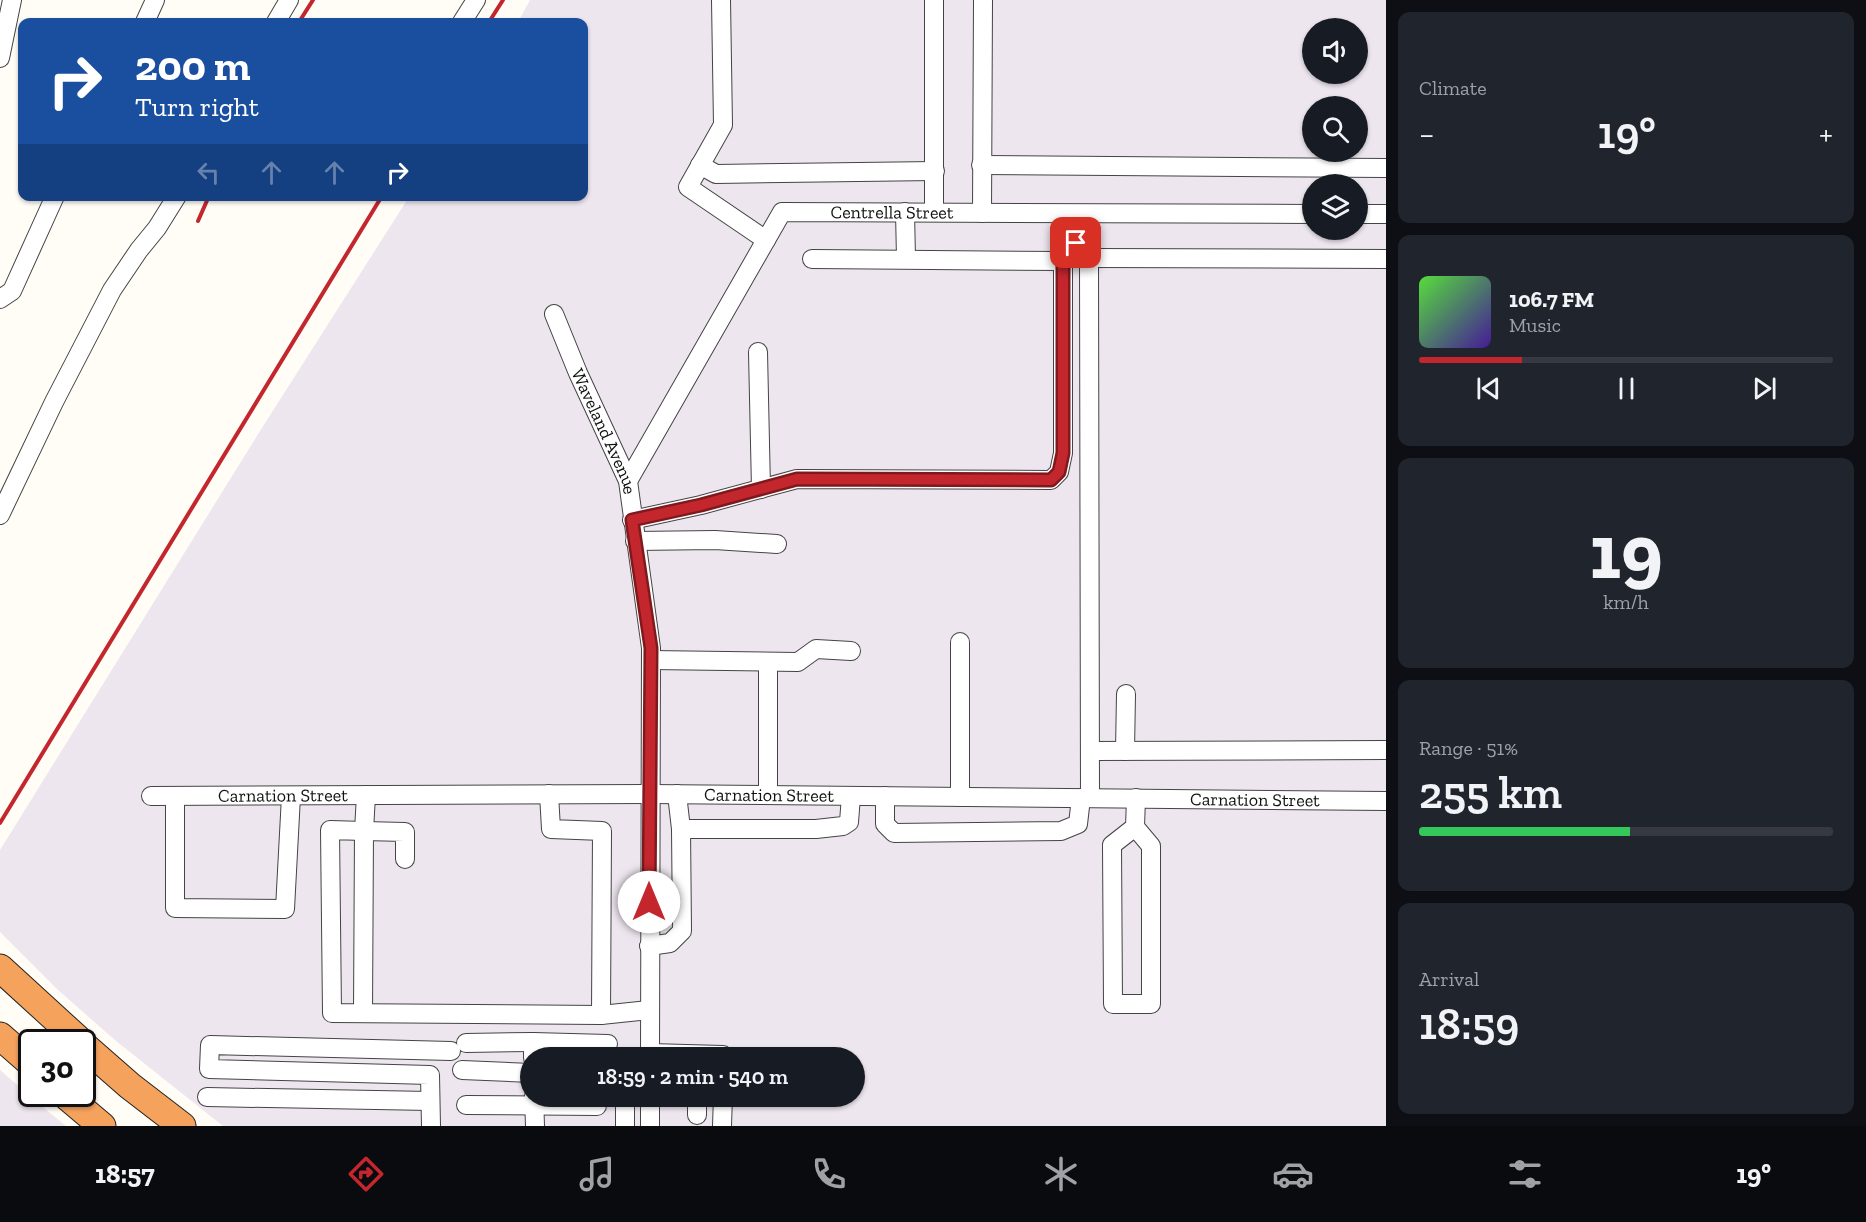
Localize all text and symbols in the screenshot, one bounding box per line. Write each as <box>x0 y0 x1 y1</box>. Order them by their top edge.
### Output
map controls <box>1302 18 1368 240</box>
button: sound <box>1302 18 1368 84</box>
text: 200 m <box>135 40 251 91</box>
icon: right <box>36 42 114 120</box>
text: Climate <box>1419 76 1487 100</box>
text: Turn right <box>135 91 259 123</box>
button: search <box>1302 96 1368 162</box>
text: 19° <box>1598 106 1656 160</box>
text: − <box>1419 114 1434 153</box>
text: + <box>1819 114 1833 153</box>
icon: left <box>192 156 225 189</box>
icon: ahead <box>255 156 288 189</box>
icon: ahead <box>318 156 351 189</box>
icon: right <box>381 156 414 189</box>
button: layers <box>1302 174 1368 240</box>
street label: Centrella Street <box>830 201 954 224</box>
pin <box>1050 217 1101 268</box>
icon: arrive <box>1059 226 1092 259</box>
text: 106.7 FM <box>1509 286 1594 313</box>
text: Music <box>1509 313 1561 337</box>
street label: Waveland Avenue <box>566 365 641 496</box>
icon: previous <box>1472 372 1505 405</box>
icon: pause <box>1610 372 1643 405</box>
icon: next <box>1748 372 1781 405</box>
text: 19 <box>1589 504 1663 598</box>
text: km/h <box>1603 590 1649 614</box>
text: Range · 51% <box>1419 736 1518 760</box>
text: 255 km <box>1419 766 1562 820</box>
street label: Carnation Street <box>218 784 348 807</box>
street label: Carnation Street <box>704 784 834 807</box>
street label: Carnation Street <box>1190 788 1320 811</box>
position arrow <box>617 870 681 934</box>
text: Arrival <box>1419 967 1479 991</box>
text: 18:59 <box>1419 997 1519 1051</box>
speed limit sign: 30 <box>18 1029 96 1107</box>
text: 18:59 · 2 min · 540 m <box>597 1063 788 1090</box>
icon: directions <box>345 1153 387 1195</box>
icon: music <box>576 1153 618 1195</box>
icon: phone <box>808 1153 850 1195</box>
icon: climate <box>1040 1153 1082 1195</box>
icon: car <box>1272 1153 1314 1195</box>
icon: filters <box>1504 1153 1546 1195</box>
text: 18:57 <box>95 1158 155 1190</box>
text: 19° <box>1736 1158 1771 1190</box>

